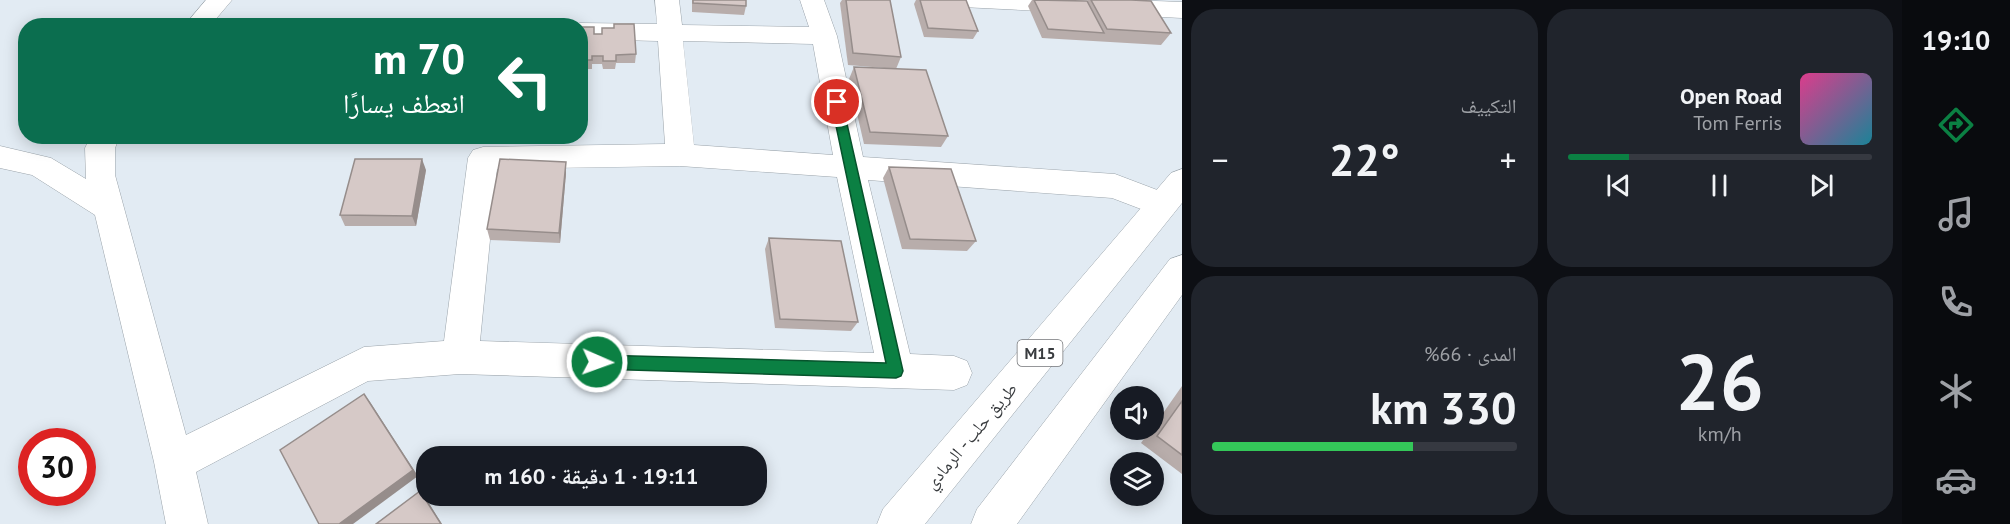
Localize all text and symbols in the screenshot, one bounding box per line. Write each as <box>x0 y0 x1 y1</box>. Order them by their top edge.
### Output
text: 19:10 <box>1922 23 1990 57</box>
text: 70 m <box>373 31 465 86</box>
icon: left <box>486 42 564 120</box>
pin <box>811 76 862 127</box>
text: Open Road <box>1680 82 1782 110</box>
icon: arrive <box>820 85 853 118</box>
text: انعطف يسارًا <box>343 86 465 120</box>
text: التكييف <box>1460 93 1517 119</box>
icon: directions <box>1935 104 1977 146</box>
text: Tom Ferris <box>1693 110 1782 136</box>
text: 22° <box>1329 130 1400 188</box>
text: − <box>1212 138 1229 181</box>
text: + <box>1500 138 1516 181</box>
icon: previous <box>1602 169 1635 202</box>
icon: pause <box>1703 169 1736 202</box>
icon: next <box>1805 169 1838 202</box>
icon: music <box>1935 193 1977 235</box>
icon: phone <box>1935 281 1977 323</box>
position arrow <box>565 330 629 394</box>
text: 26 <box>1676 331 1764 432</box>
road number: M15 <box>1018 340 1062 366</box>
text: المدى · 66% <box>1424 341 1517 367</box>
icon: climate <box>1935 370 1977 412</box>
street label: طريق حلب - الرمادي <box>919 378 1025 496</box>
text: 330 km <box>1370 378 1517 436</box>
map controls <box>1110 386 1164 506</box>
button: sound <box>1110 386 1164 440</box>
text: km/h <box>1698 421 1742 447</box>
speed limit sign: 30 <box>18 428 96 506</box>
button: layers <box>1110 452 1164 506</box>
icon: car <box>1935 459 1977 501</box>
text: 19:11 · 1 دقيقة · 160 m <box>484 462 699 490</box>

